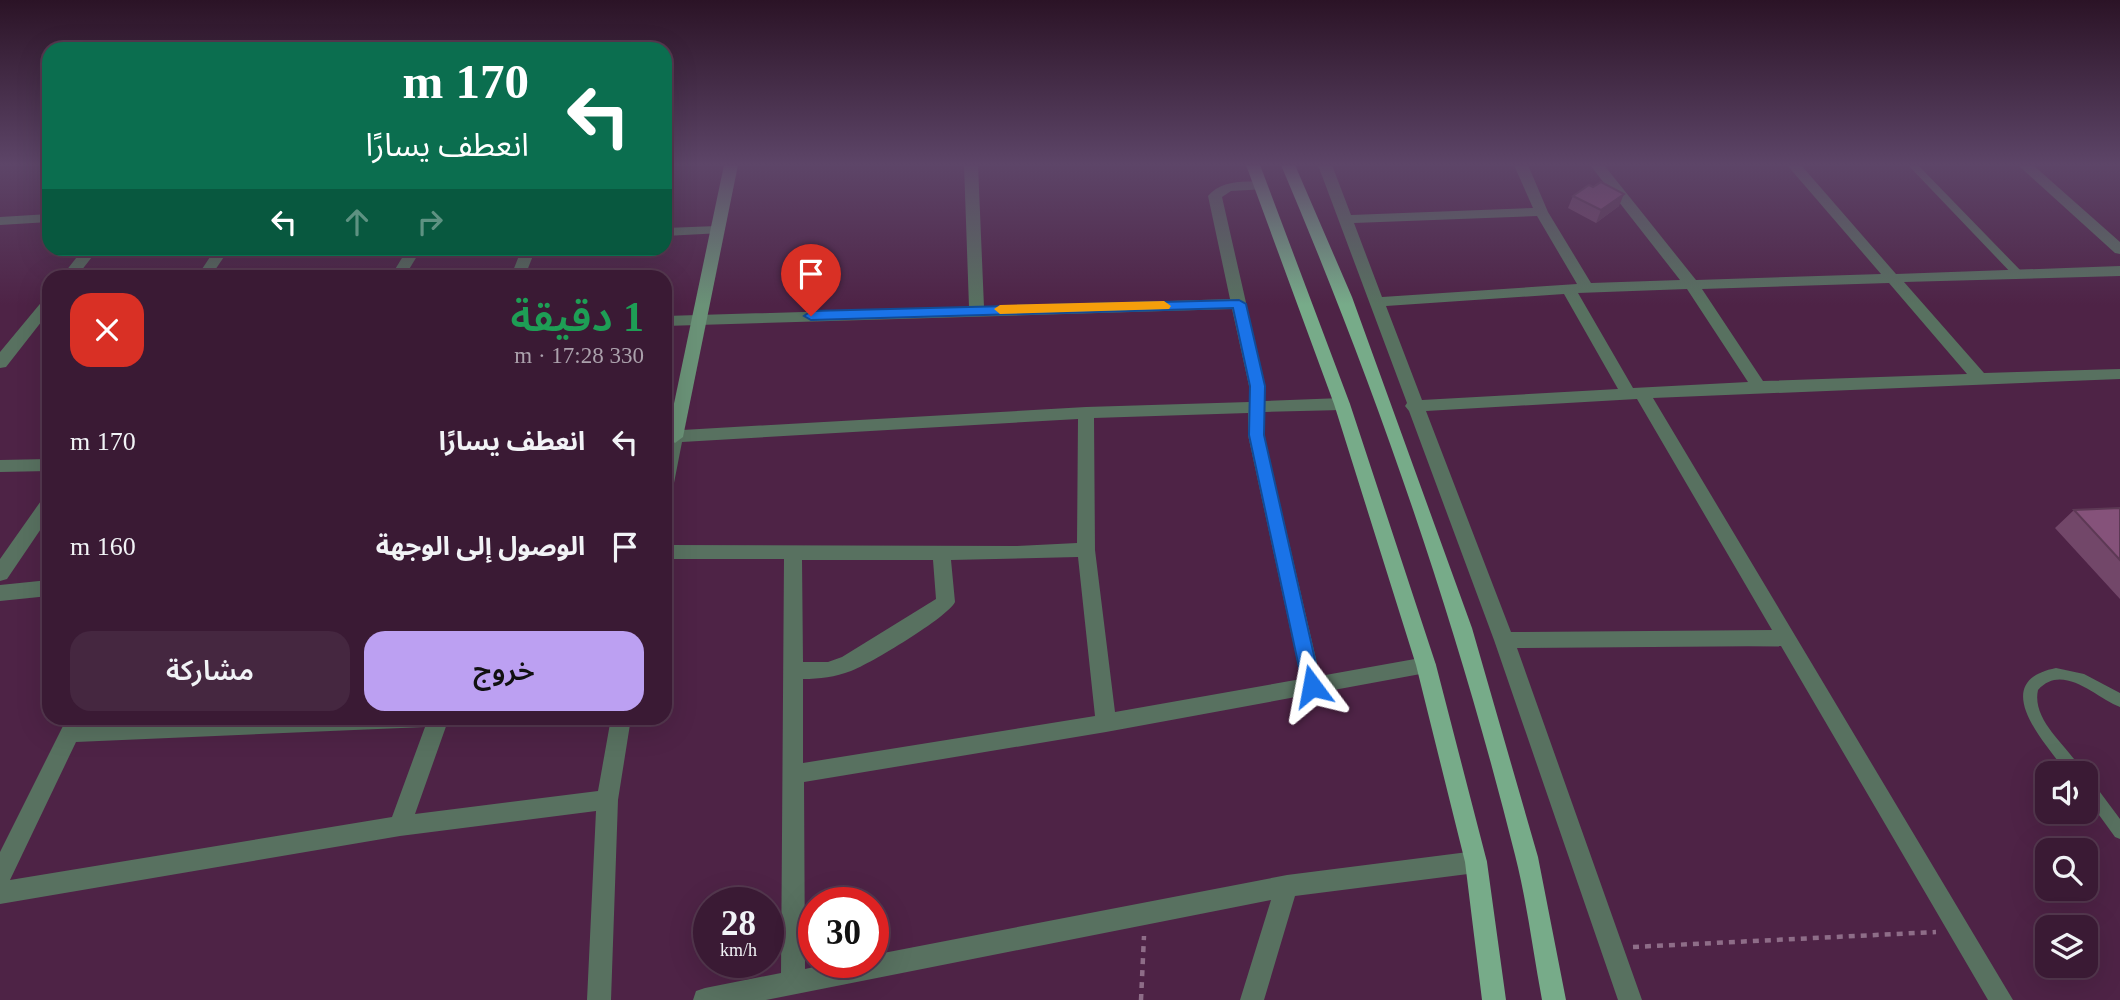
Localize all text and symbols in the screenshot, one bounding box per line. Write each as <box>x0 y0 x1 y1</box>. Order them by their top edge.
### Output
text: 170 m <box>402 54 529 109</box>
icon: left <box>553 70 644 161</box>
text: انعطف يسارًا <box>366 127 529 163</box>
icon: left <box>265 203 303 241</box>
icon: ahead <box>338 203 376 241</box>
icon: right <box>411 203 449 241</box>
pin <box>781 244 841 316</box>
icon: arrive <box>792 255 830 293</box>
button: close <box>70 293 144 367</box>
text: 1 دقيقة <box>511 294 644 340</box>
text: 330 m · 17:28 <box>514 343 644 368</box>
icon: left <box>606 423 644 461</box>
text: 170 m <box>70 427 136 456</box>
text: انعطف يسارًا <box>439 427 585 456</box>
icon: arrive <box>606 528 644 566</box>
text: 160 m <box>70 532 136 561</box>
text: الوصول إلى الوجهة <box>376 532 585 561</box>
button: مشاركة <box>70 631 350 711</box>
button: خروج <box>364 631 644 711</box>
position arrow <box>1275 649 1349 723</box>
map controls <box>2035 761 2098 978</box>
button: sound <box>2035 761 2098 824</box>
button: search <box>2035 838 2098 901</box>
speed limit sign: 30 <box>798 887 889 978</box>
text: 28 <box>721 904 756 943</box>
button: layers <box>2035 915 2098 978</box>
text: km/h <box>720 940 757 960</box>

